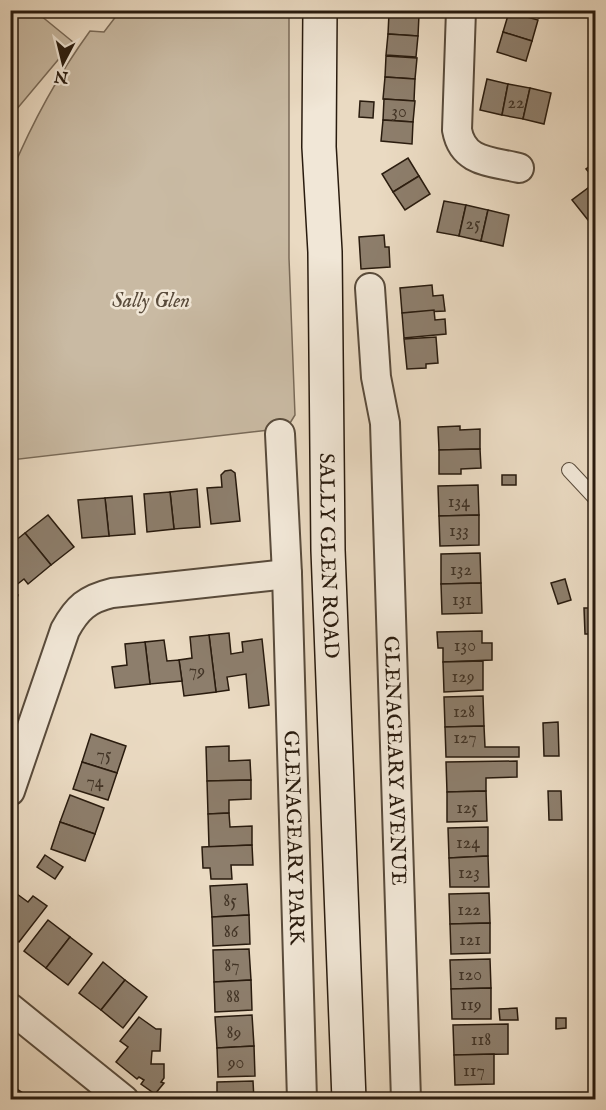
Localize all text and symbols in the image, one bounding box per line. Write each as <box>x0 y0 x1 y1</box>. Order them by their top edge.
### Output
north arrow <box>33 33 93 93</box>
text: N <box>53 65 70 87</box>
house number: 22 <box>508 92 524 115</box>
house number: 30 <box>391 101 407 124</box>
house number: 25 <box>466 213 481 236</box>
park label: Sally Glen <box>112 288 190 315</box>
street label: SALLY GLEN ROAD <box>312 453 344 659</box>
house number: 134 <box>448 491 470 514</box>
house number: 133 <box>449 520 469 543</box>
house number: 132 <box>450 559 472 582</box>
house number: 131 <box>452 589 472 612</box>
street label: GLENAGEARY AVENUE <box>377 635 411 886</box>
house number: 130 <box>454 635 476 658</box>
house number: 79 <box>189 660 205 683</box>
house number: 129 <box>451 666 475 689</box>
house number: 128 <box>453 701 475 724</box>
house number: 127 <box>453 727 477 750</box>
street label: GLENAGEARY PARK <box>276 730 310 946</box>
house number: 75 <box>97 744 112 767</box>
house number: 74 <box>86 771 104 794</box>
house number: 125 <box>456 797 478 820</box>
house number: 124 <box>456 832 480 855</box>
house number: 123 <box>458 862 480 885</box>
house number: 85 <box>223 890 237 913</box>
house number: 122 <box>457 899 481 922</box>
house number: 86 <box>224 921 239 944</box>
house number: 121 <box>459 929 481 952</box>
house number: 87 <box>224 955 240 978</box>
house number: 120 <box>458 964 482 987</box>
house number: 88 <box>226 986 240 1009</box>
house number: 119 <box>460 994 482 1017</box>
house number: 89 <box>227 1022 241 1045</box>
house number: 118 <box>471 1029 491 1052</box>
house number: 90 <box>227 1052 244 1075</box>
house number: 117 <box>463 1060 485 1083</box>

